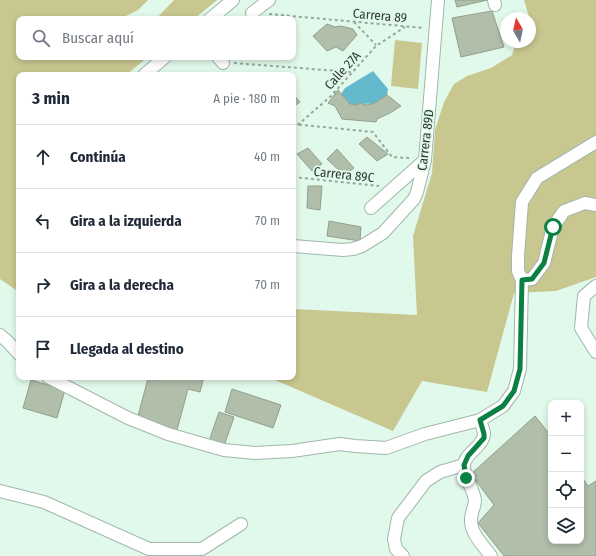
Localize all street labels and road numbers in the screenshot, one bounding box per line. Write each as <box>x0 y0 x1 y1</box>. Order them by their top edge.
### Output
street label: Carrera 89 <box>352 6 408 25</box>
street label: Calle 27A <box>321 48 364 93</box>
street label: Carrera 89D <box>414 109 437 172</box>
street label: Carrera 89C <box>313 164 375 185</box>

